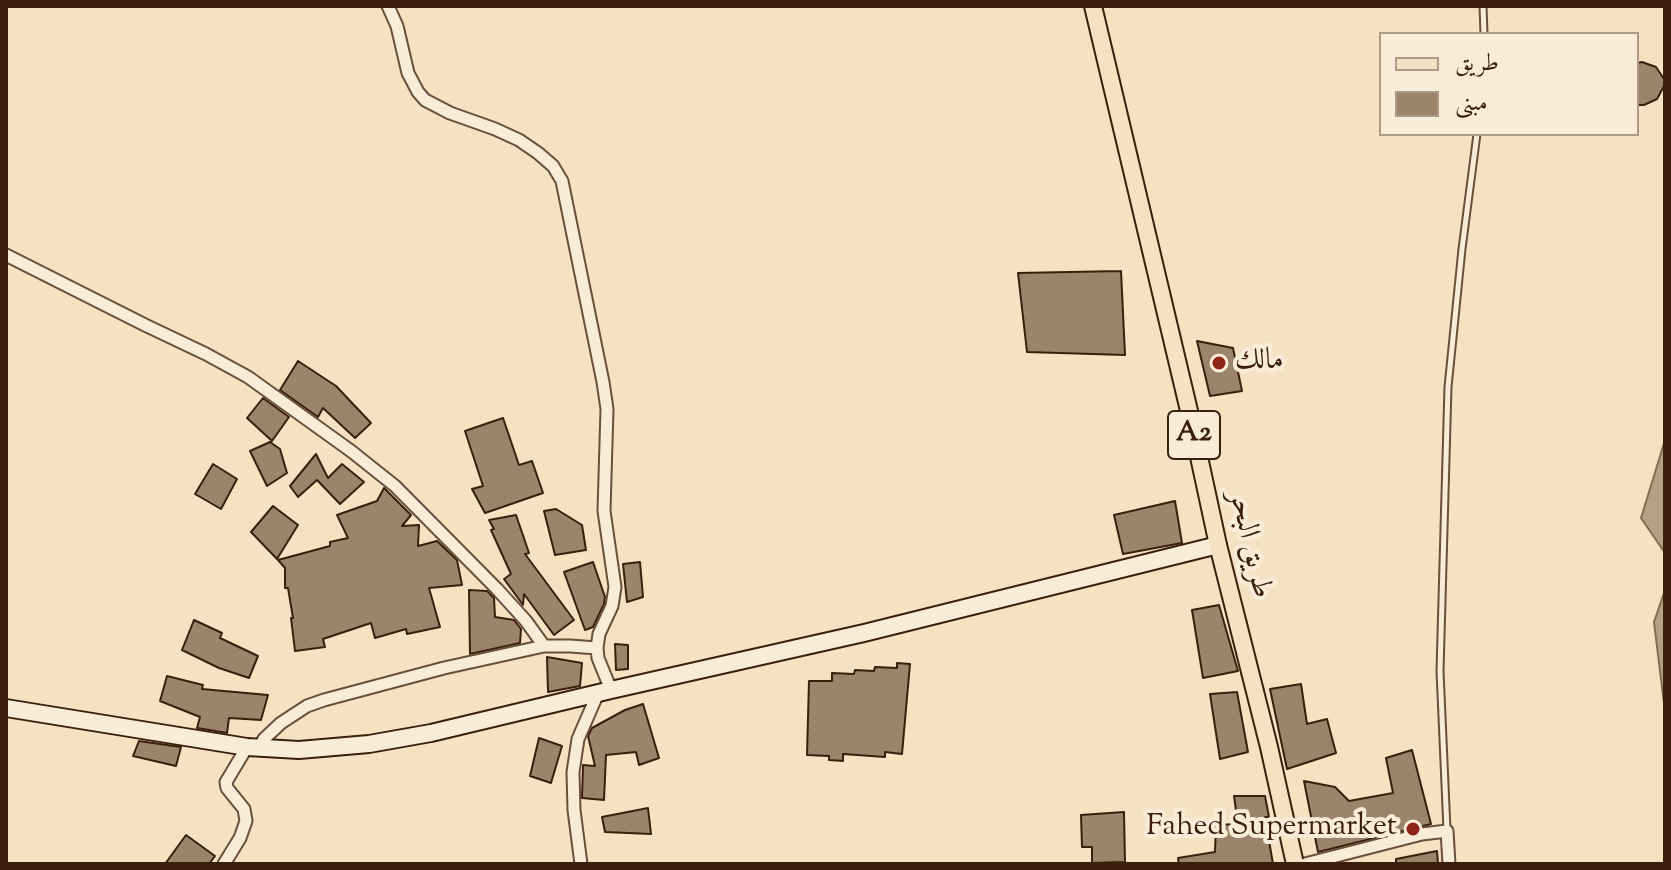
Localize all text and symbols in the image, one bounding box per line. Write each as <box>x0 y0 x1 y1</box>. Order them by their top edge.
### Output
legend <box>1379 32 1639 136</box>
text: طريق <box>1455 47 1499 81</box>
text: مبنى <box>1455 87 1488 121</box>
place label: مالك <box>1235 345 1284 381</box>
marker: مالك <box>1210 354 1228 372</box>
road number: A2 <box>1168 411 1220 459</box>
street label: طريق البحر <box>1218 488 1278 602</box>
place label: Fahed Supermarket <box>1146 811 1397 847</box>
marker: Fahed Supermarket <box>1404 820 1422 838</box>

